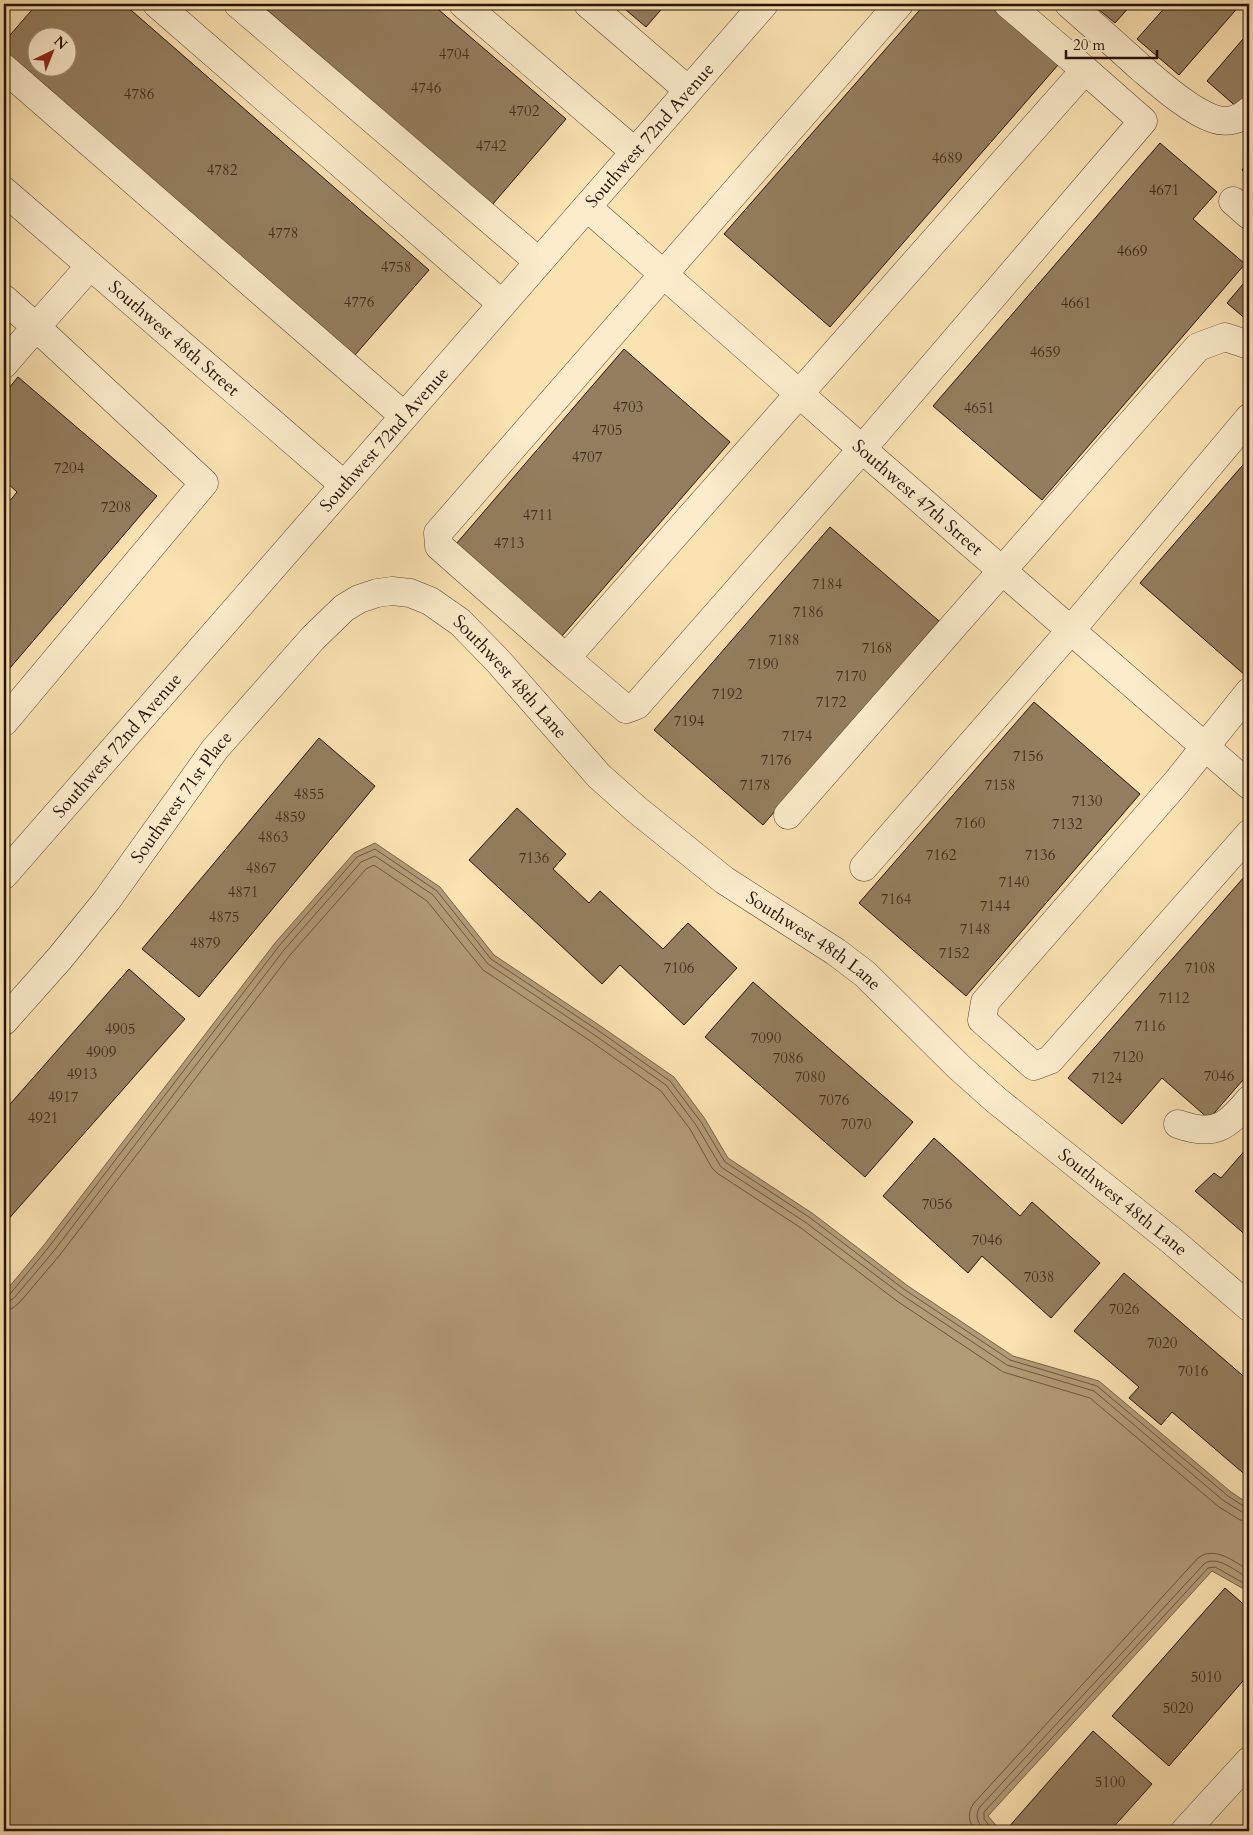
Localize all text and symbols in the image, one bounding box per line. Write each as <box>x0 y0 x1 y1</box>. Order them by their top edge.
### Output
north arrow <box>28 28 78 78</box>
scale bar <box>1066 28 1157 60</box>
text: N <box>50 32 71 54</box>
text: 20 m <box>1073 35 1105 55</box>
house number: 4704 <box>439 44 470 64</box>
street label: Southwest 72nd Avenue <box>579 57 720 213</box>
house number: 4746 <box>411 78 442 98</box>
house number: 4786 <box>124 84 155 104</box>
house number: 4702 <box>509 101 540 121</box>
house number: 4742 <box>476 136 507 156</box>
house number: 4689 <box>932 148 963 168</box>
house number: 4782 <box>207 160 238 180</box>
house number: 4671 <box>1149 180 1179 200</box>
house number: 4778 <box>268 223 298 243</box>
house number: 4669 <box>1117 241 1148 261</box>
house number: 4758 <box>381 257 411 277</box>
street label: Southwest 48th Street <box>103 275 245 402</box>
house number: 4776 <box>344 292 375 312</box>
house number: 4661 <box>1061 293 1091 313</box>
house number: 4659 <box>1030 342 1061 362</box>
street label: Southwest 72nd Avenue <box>314 362 454 517</box>
house number: 4703 <box>613 397 643 417</box>
house number: 4651 <box>964 398 994 418</box>
house number: 4705 <box>592 420 622 440</box>
street label: Southwest 47th Street <box>847 434 989 561</box>
house number: 4707 <box>572 447 603 467</box>
house number: 7204 <box>54 458 85 478</box>
house number: 7208 <box>101 497 131 517</box>
house number: 4711 <box>523 505 553 525</box>
house number: 4713 <box>494 533 524 553</box>
house number: 7184 <box>812 574 843 594</box>
house number: 7186 <box>793 602 824 622</box>
street label: Southwest 48th Lane <box>448 609 573 744</box>
house number: 7188 <box>769 630 799 650</box>
house number: 7168 <box>862 638 892 658</box>
house number: 7190 <box>748 654 779 674</box>
house number: 7170 <box>836 666 867 686</box>
street label: Southwest 72nd Avenue <box>47 667 187 823</box>
house number: 7192 <box>712 684 743 704</box>
house number: 7172 <box>816 692 847 712</box>
house number: 7194 <box>674 711 705 731</box>
street label: Southwest 71st Place <box>125 725 238 868</box>
house number: 7174 <box>782 726 813 746</box>
house number: 7156 <box>1013 746 1044 766</box>
house number: 7176 <box>761 750 792 770</box>
house number: 7178 <box>740 775 770 795</box>
house number: 7158 <box>985 775 1015 795</box>
house number: 4855 <box>294 784 324 804</box>
house number: 7130 <box>1072 791 1103 811</box>
house number: 4859 <box>275 807 306 827</box>
house number: 7160 <box>955 813 986 833</box>
house number: 7132 <box>1052 814 1083 834</box>
house number: 4863 <box>258 827 288 847</box>
house number: 7162 <box>926 845 957 865</box>
house number: 7136 <box>1025 845 1056 865</box>
house number: 7136 <box>519 848 550 868</box>
house number: 4867 <box>246 858 277 878</box>
house number: 7140 <box>999 872 1030 892</box>
house number: 4871 <box>228 882 258 902</box>
street label: Southwest 48th Lane <box>741 885 887 996</box>
house number: 7164 <box>881 889 912 909</box>
house number: 7144 <box>980 896 1011 916</box>
house number: 4875 <box>209 907 239 927</box>
house number: 7148 <box>960 919 990 939</box>
house number: 4879 <box>190 933 221 953</box>
house number: 7152 <box>939 943 970 963</box>
house number: 7106 <box>664 958 695 978</box>
house number: 7108 <box>1185 958 1215 978</box>
house number: 7112 <box>1159 988 1190 1008</box>
house number: 7116 <box>1135 1016 1166 1036</box>
house number: 4905 <box>105 1019 135 1039</box>
house number: 7090 <box>751 1028 782 1048</box>
house number: 4909 <box>86 1042 117 1062</box>
house number: 7120 <box>1113 1047 1144 1067</box>
house number: 7086 <box>773 1048 804 1068</box>
house number: 4913 <box>67 1064 97 1084</box>
house number: 7046 <box>1204 1066 1235 1086</box>
house number: 7080 <box>795 1067 826 1087</box>
house number: 7124 <box>1092 1068 1123 1088</box>
house number: 4917 <box>48 1087 79 1107</box>
house number: 7076 <box>819 1090 850 1110</box>
house number: 4921 <box>28 1108 58 1128</box>
house number: 7070 <box>841 1114 872 1134</box>
street label: Southwest 48th Lane <box>1053 1142 1193 1262</box>
house number: 7056 <box>922 1194 953 1214</box>
house number: 7046 <box>972 1230 1003 1250</box>
house number: 7038 <box>1024 1267 1054 1287</box>
house number: 7026 <box>1109 1299 1140 1319</box>
house number: 7020 <box>1147 1333 1178 1353</box>
house number: 7016 <box>1178 1361 1209 1381</box>
house number: 5010 <box>1191 1667 1222 1687</box>
house number: 5020 <box>1163 1698 1194 1718</box>
house number: 5100 <box>1095 1772 1126 1792</box>

